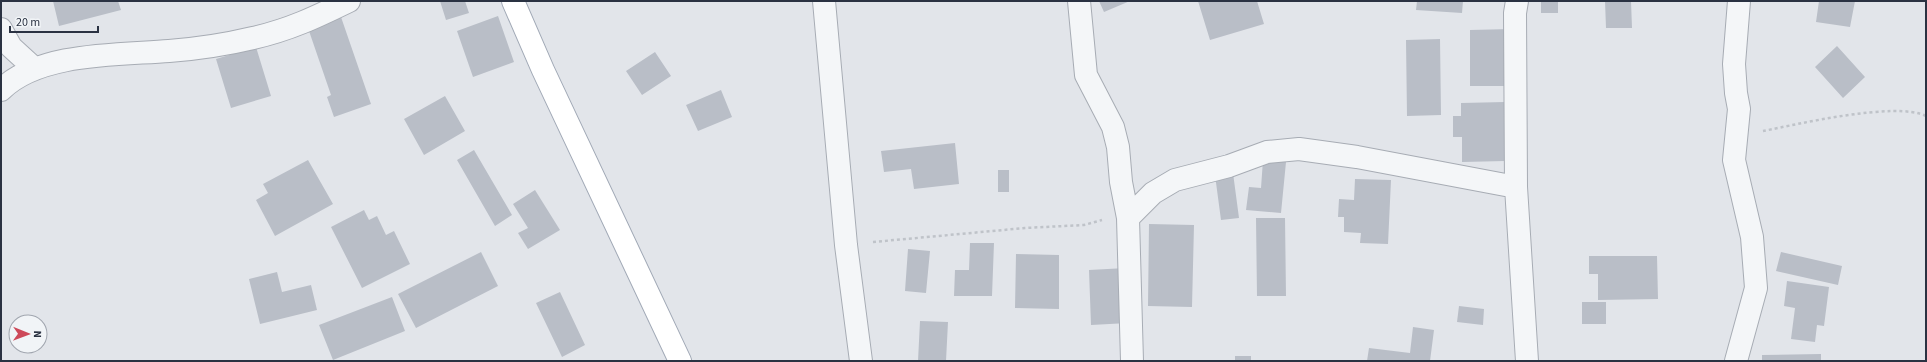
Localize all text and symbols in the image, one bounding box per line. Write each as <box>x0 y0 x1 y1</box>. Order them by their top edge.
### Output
scale bar <box>10 8 98 34</box>
text: 20 m <box>16 14 40 31</box>
north arrow <box>8 314 48 354</box>
text: N <box>30 330 45 338</box>

